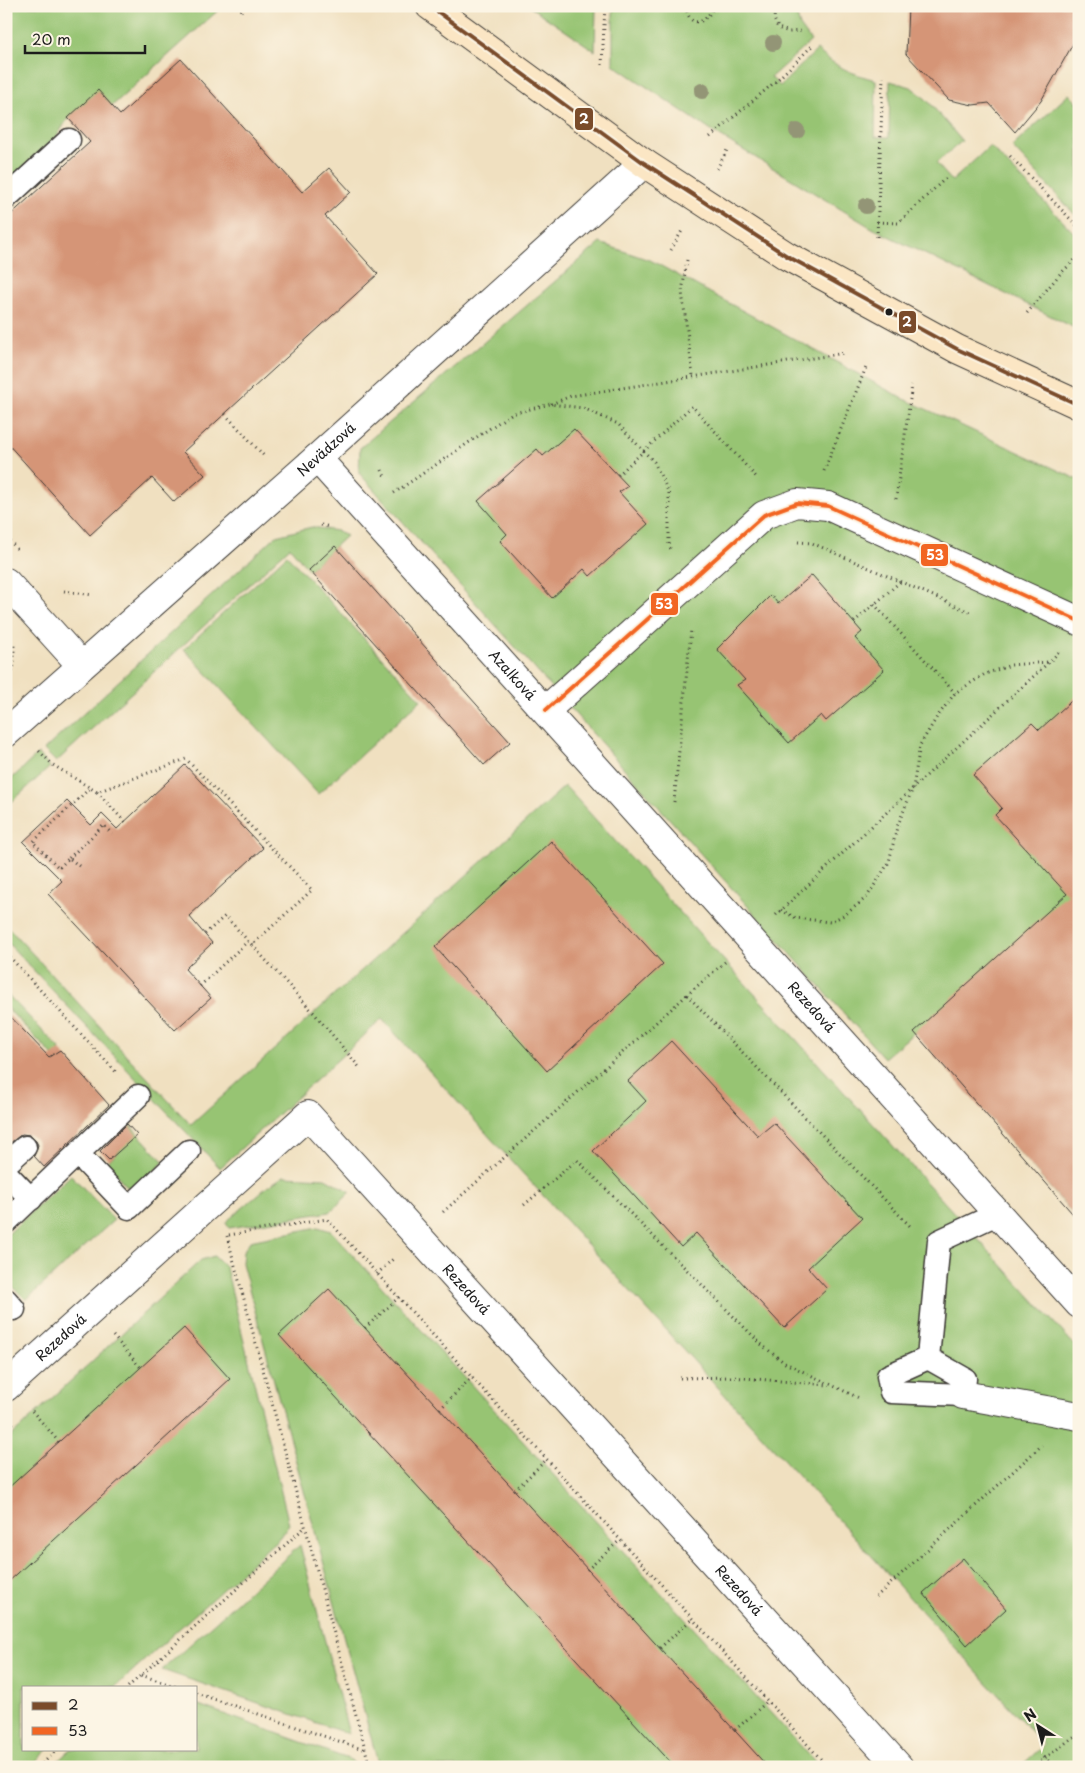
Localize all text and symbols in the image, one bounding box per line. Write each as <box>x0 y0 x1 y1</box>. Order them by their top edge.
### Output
scale bar <box>25 22 145 54</box>
text: 20 m <box>32 27 71 50</box>
line badge: 2 <box>574 107 594 131</box>
text: 2 <box>579 108 589 129</box>
unlabelled marker <box>884 307 894 317</box>
line badge: 2 <box>898 310 917 334</box>
text: 2 <box>902 311 912 332</box>
street label: Nevädzová <box>292 417 360 481</box>
line badge: 53 <box>920 543 949 567</box>
text: 53 <box>926 544 944 565</box>
line badge: 53 <box>650 592 679 616</box>
text: 53 <box>655 593 673 614</box>
street label: Azalková <box>484 645 542 705</box>
street label: Rezedová <box>783 977 841 1037</box>
street label: Rezedová <box>438 1259 496 1320</box>
street label: Rezedová <box>30 1308 91 1366</box>
street label: Rezedová <box>711 1560 768 1620</box>
legend <box>22 1686 198 1750</box>
text: 2 <box>68 1692 79 1715</box>
north arrow <box>1012 1700 1062 1750</box>
text: N <box>1019 1703 1041 1727</box>
text: 53 <box>68 1718 87 1741</box>

